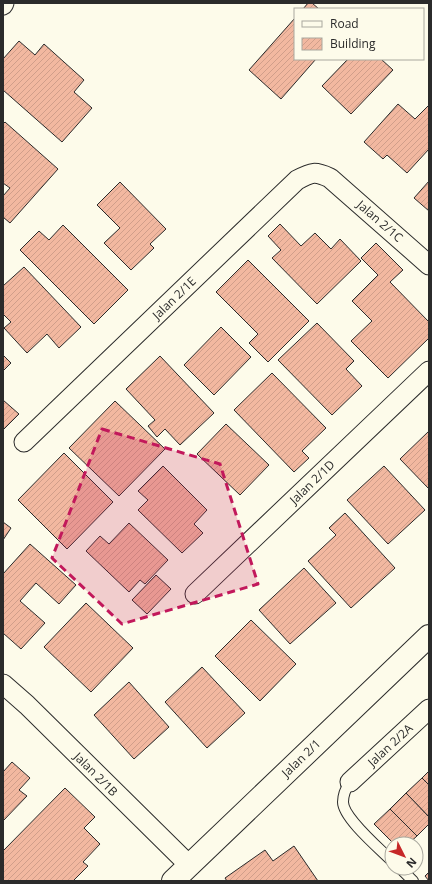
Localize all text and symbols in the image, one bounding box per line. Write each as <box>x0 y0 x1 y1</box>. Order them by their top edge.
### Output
legend <box>294 8 424 60</box>
text: Road <box>330 15 359 32</box>
text: Building <box>330 35 376 52</box>
street label: Jalan 2/1C <box>353 196 407 246</box>
street label: Jalan 2/1E <box>148 273 200 324</box>
street label: Jalan 2/1D <box>285 456 338 509</box>
street label: Jalan 2/2A <box>363 719 416 771</box>
street label: Jalan 2/1 <box>277 735 324 782</box>
street label: Jalan 2/1B <box>70 748 122 800</box>
north arrow <box>384 836 424 876</box>
text: N <box>403 855 420 871</box>

